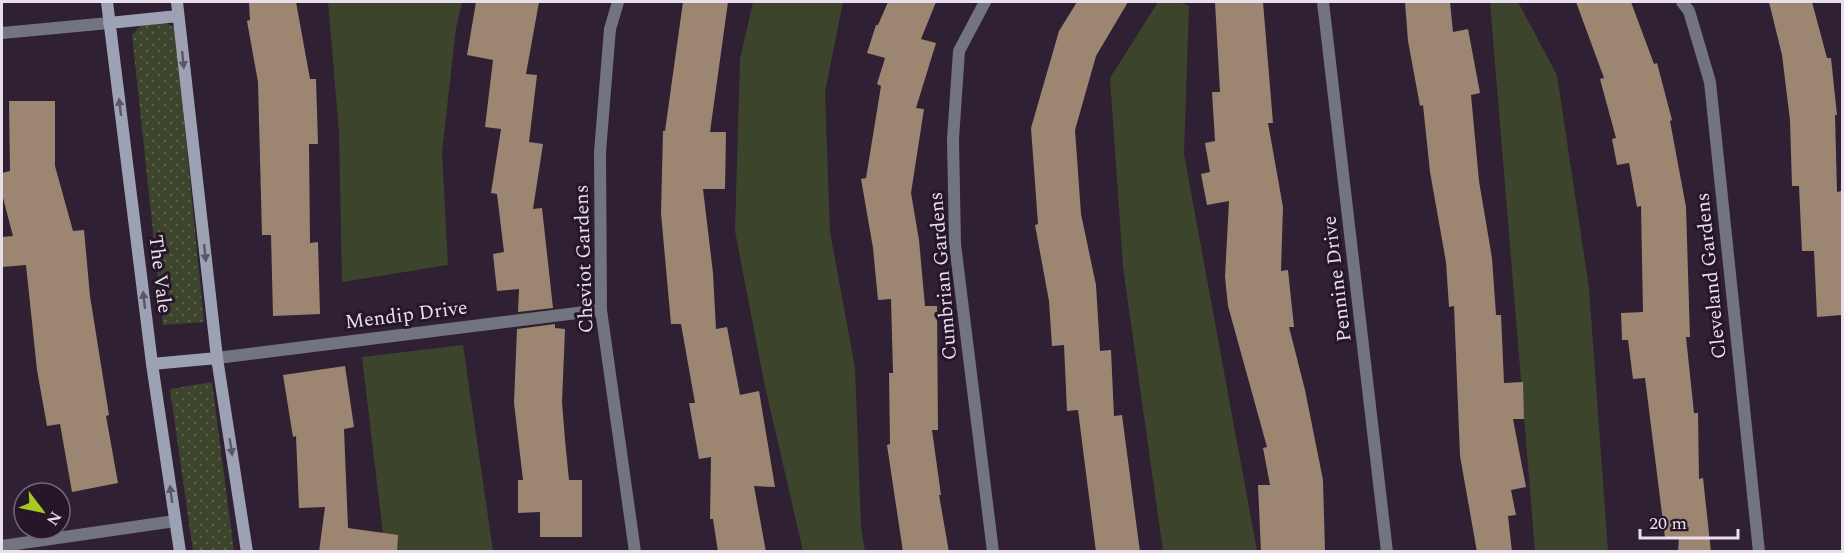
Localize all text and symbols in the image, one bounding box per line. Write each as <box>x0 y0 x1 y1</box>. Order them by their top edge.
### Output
one-way arrow <box>178 50 188 69</box>
one-way arrow <box>115 97 125 116</box>
street label: Cheviot Gardens <box>566 184 602 334</box>
street label: Cumbrian Gardens <box>921 191 965 361</box>
street label: Cleveland Gardens <box>1687 191 1735 361</box>
street label: Pennine Drive <box>1314 214 1360 344</box>
street label: The Vale <box>140 233 180 315</box>
one-way arrow <box>200 244 210 263</box>
one-way arrow <box>139 291 149 310</box>
street label: Mendip Drive <box>343 293 469 337</box>
one-way arrow <box>226 437 235 456</box>
north arrow <box>12 481 72 541</box>
one-way arrow <box>167 484 176 503</box>
scale bar <box>1640 502 1738 540</box>
text: N <box>40 507 68 530</box>
text: 20 m <box>1649 510 1687 537</box>

